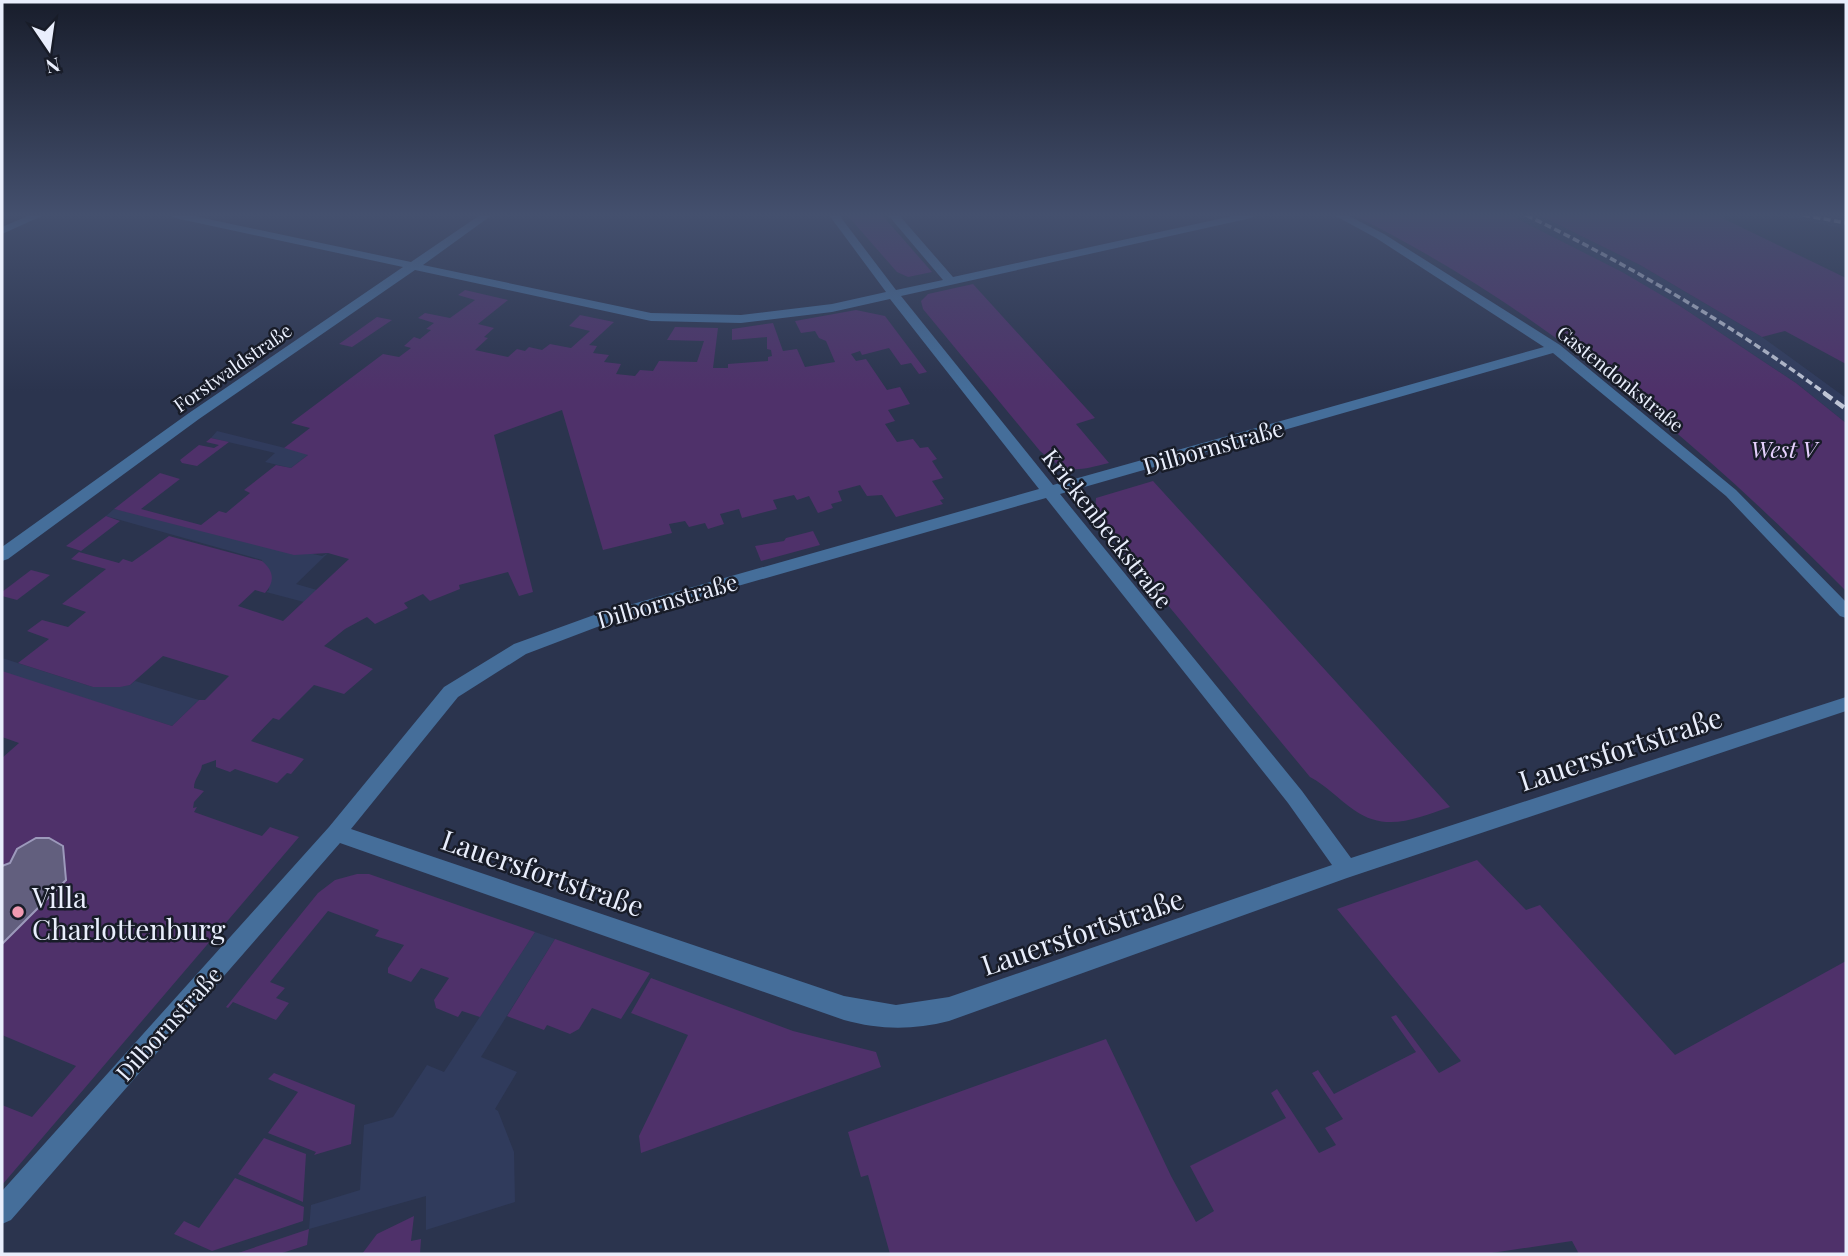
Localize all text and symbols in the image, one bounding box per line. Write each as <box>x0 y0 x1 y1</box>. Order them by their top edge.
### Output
north arrow <box>14 14 84 84</box>
text: N <box>43 52 63 81</box>
street label: Forstwaldstraße <box>168 317 296 417</box>
street label: Gastendonkstraße <box>1552 319 1690 437</box>
street label: Dilbornstraße <box>1139 411 1287 481</box>
park label: West V <box>1751 433 1821 464</box>
street label: Krickenbeckstraße <box>1036 442 1180 614</box>
street label: Dilbornstraße <box>593 565 741 635</box>
street label: Lauersfortstraße <box>1514 698 1726 798</box>
street label: Lauersfortstraße <box>437 820 649 924</box>
place label: Villa Charlottenburg <box>31 878 226 947</box>
street label: Lauersfortstraße <box>976 879 1188 983</box>
marker: Villa Charlottenburg <box>10 904 26 920</box>
street label: Dilbornstraße <box>108 959 228 1087</box>

